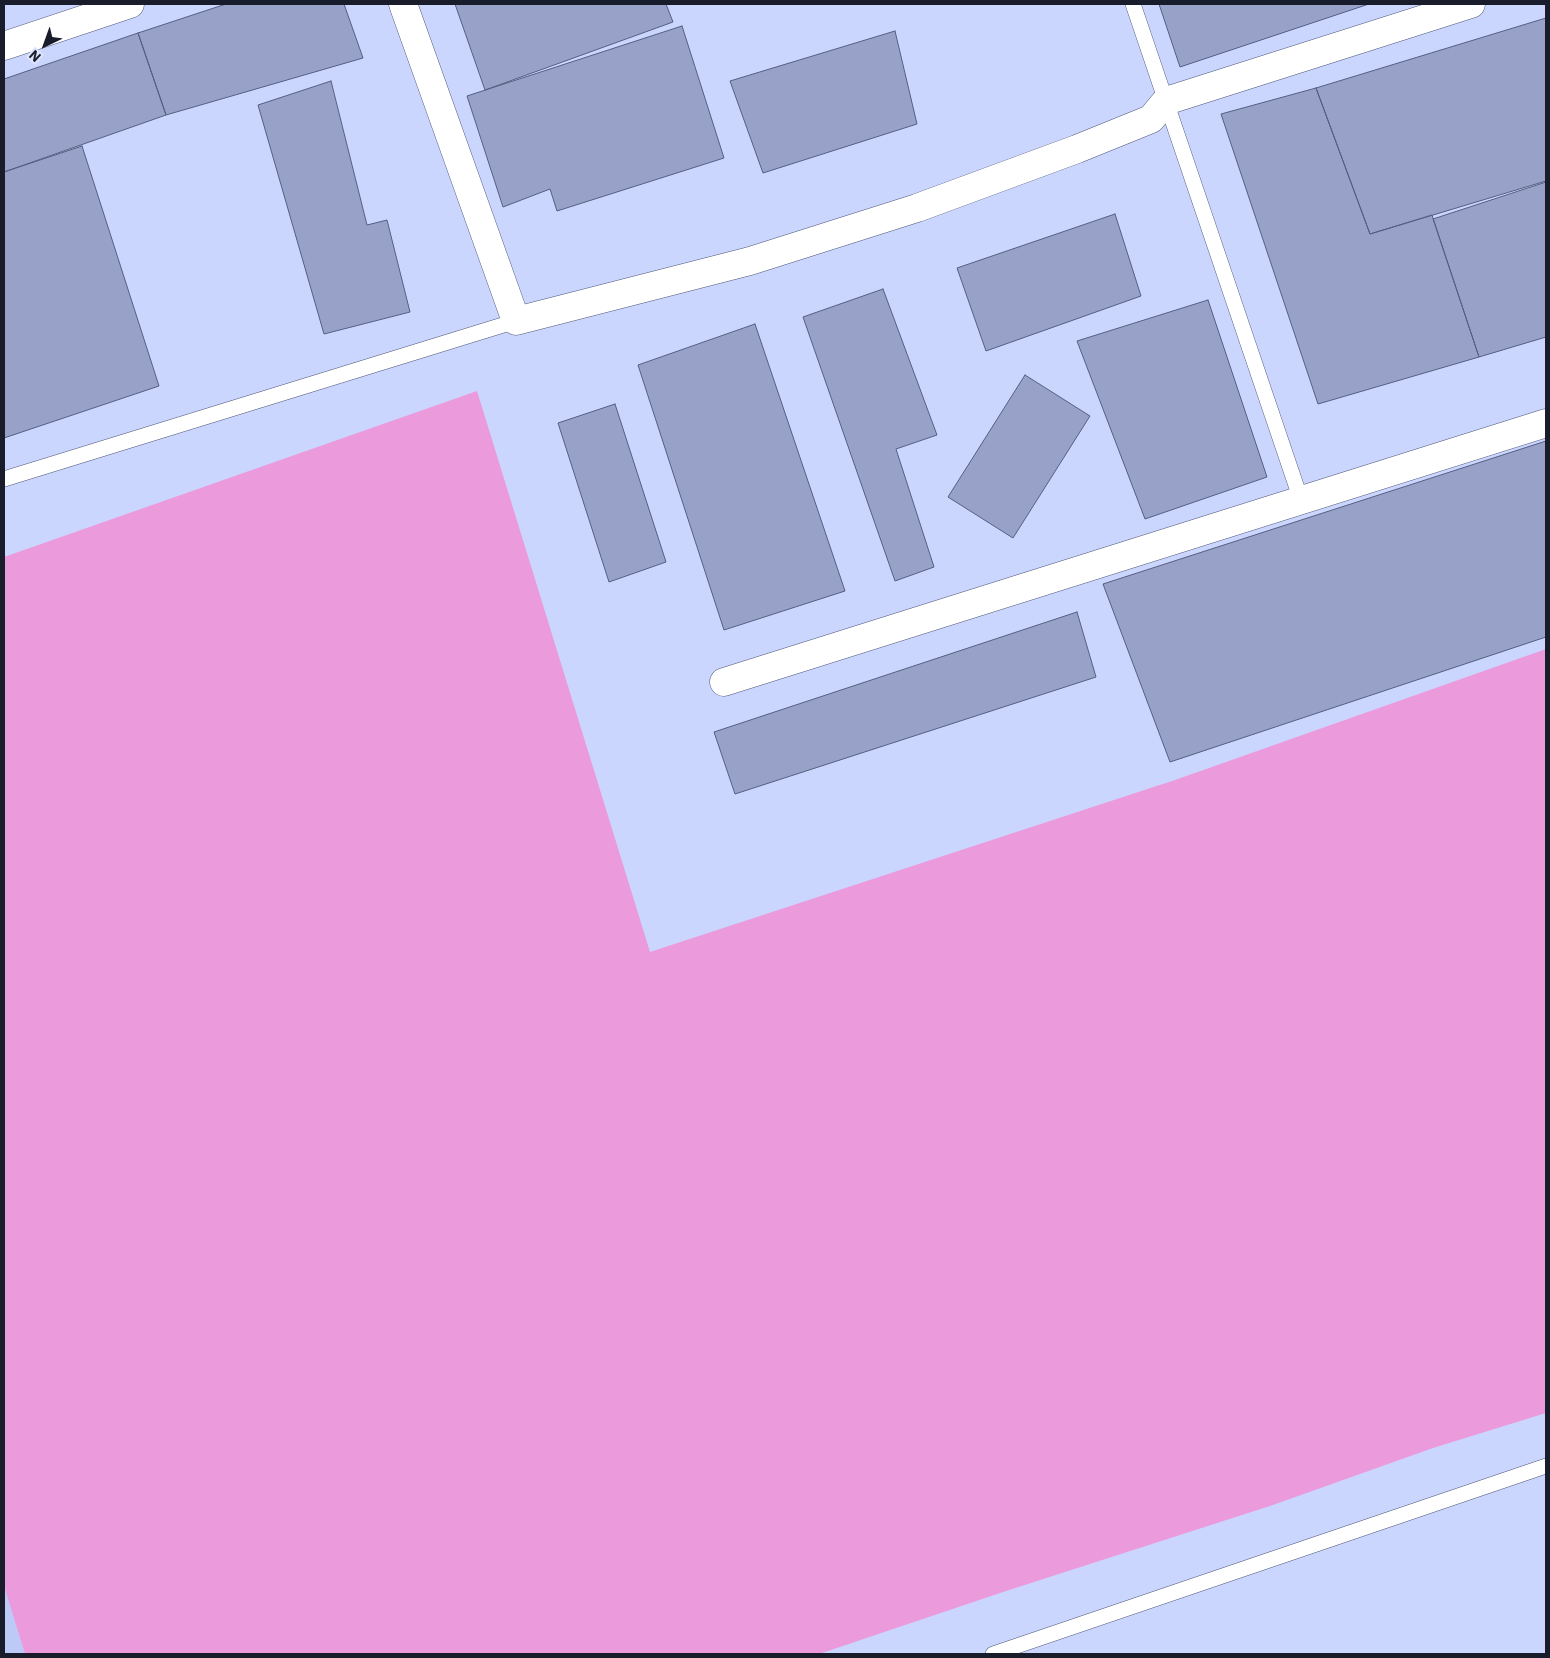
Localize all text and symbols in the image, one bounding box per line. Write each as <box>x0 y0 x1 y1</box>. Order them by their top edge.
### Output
north arrow <box>20 20 70 70</box>
text: N <box>25 46 45 66</box>

